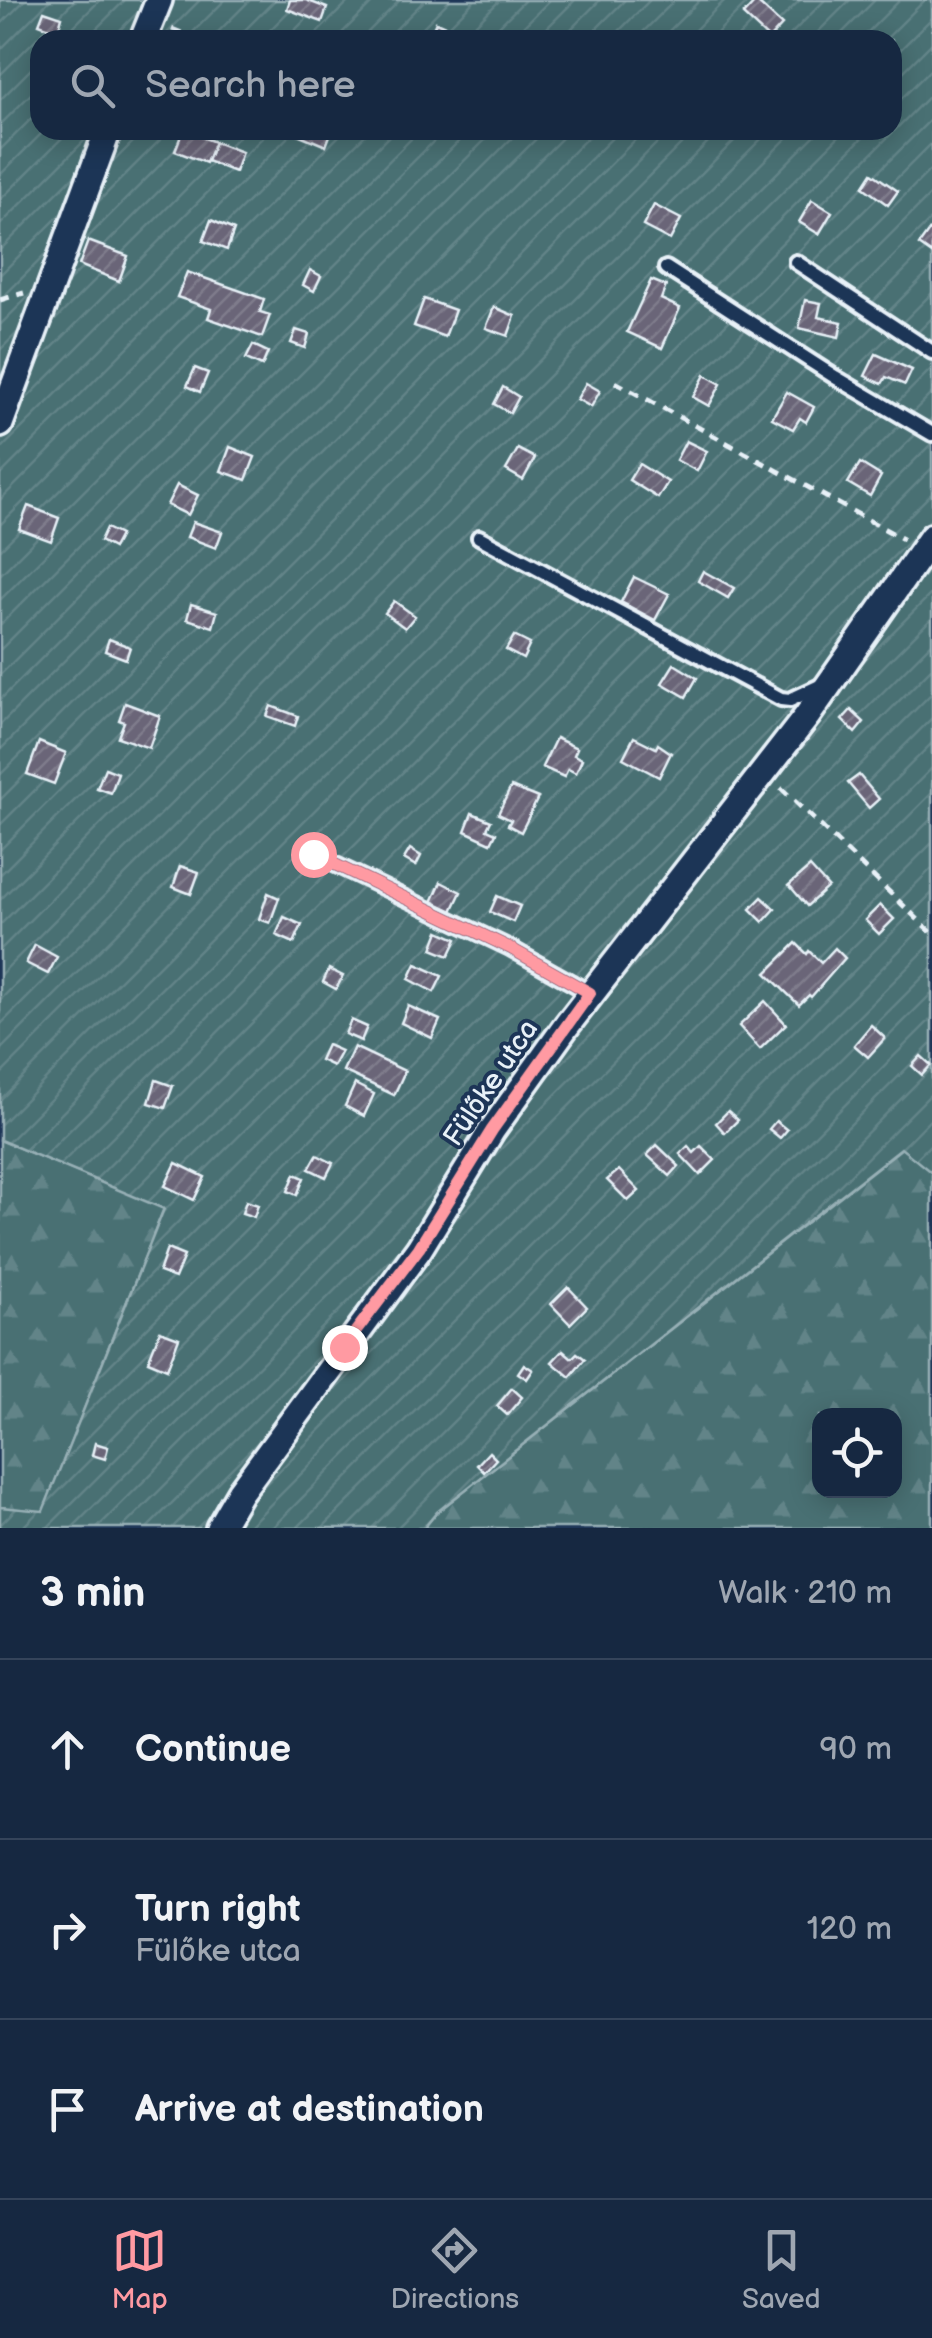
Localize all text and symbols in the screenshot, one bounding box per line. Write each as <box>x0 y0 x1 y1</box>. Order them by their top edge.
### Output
search box <box>30 30 902 140</box>
icon: search <box>65 58 120 113</box>
text: Search here <box>145 63 356 108</box>
route start <box>291 832 337 878</box>
street label: Fülőke utca <box>437 1014 545 1152</box>
route end <box>322 1325 368 1371</box>
map controls <box>812 1408 902 1498</box>
button: locate <box>812 1408 902 1498</box>
text: 3 min <box>40 1568 145 1619</box>
text: Walk · 210 m <box>718 1574 892 1613</box>
icon: ahead <box>40 1722 95 1777</box>
text: Continue <box>135 1727 291 1772</box>
text: 90 m <box>820 1730 892 1769</box>
text: Turn right <box>135 1887 300 1932</box>
icon: right <box>40 1902 95 1957</box>
text: 120 m <box>807 1910 892 1949</box>
text: Fülőke utca <box>135 1932 301 1971</box>
icon: arrive <box>40 2082 95 2137</box>
text: Arrive at destination <box>135 2087 484 2132</box>
tab: Map <box>111 2223 168 2316</box>
tab: Directions <box>390 2223 519 2316</box>
tab: Saved <box>742 2223 821 2316</box>

